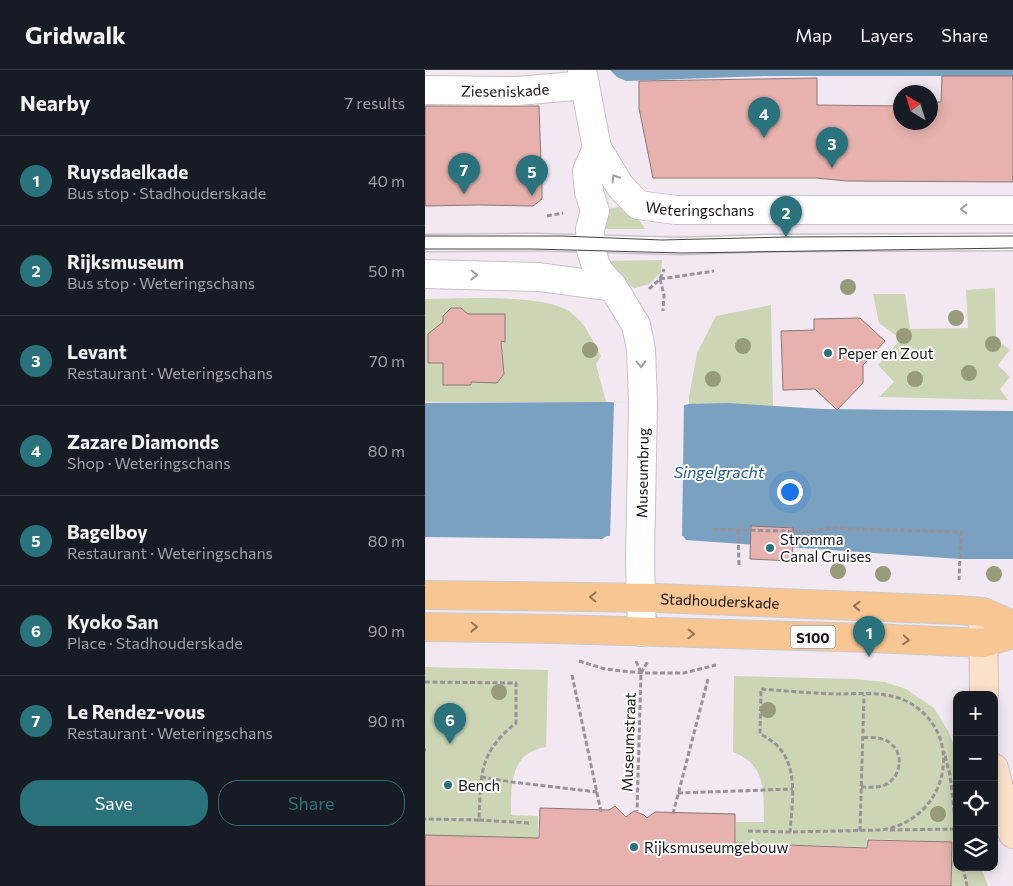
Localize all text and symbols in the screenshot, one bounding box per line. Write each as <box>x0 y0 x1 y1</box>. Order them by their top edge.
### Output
text: Gridwalk <box>25 20 126 49</box>
text: Map <box>795 24 832 46</box>
text: Layers <box>860 24 913 46</box>
text: Share <box>941 24 988 46</box>
street label: Zieseniskade <box>461 79 550 100</box>
north arrow <box>893 85 938 130</box>
text: Nearby <box>20 90 90 115</box>
text: 7 results <box>345 93 405 112</box>
pin: 4 <box>748 97 780 138</box>
pin: 3 <box>816 127 848 168</box>
pin: 7 <box>448 153 480 194</box>
pin: 5 <box>516 155 548 196</box>
text: Ruysdaelkade <box>67 160 188 183</box>
text: 1 <box>32 171 40 190</box>
text: 40 m <box>368 171 405 190</box>
one-way arrow <box>612 174 622 183</box>
text: Bus stop · Stadhouderskade <box>67 183 266 202</box>
pin: 2 <box>770 196 802 237</box>
street label: Weteringschans <box>644 197 754 219</box>
one-way arrow <box>960 204 968 214</box>
text: Rijksmuseum <box>67 250 184 273</box>
text: 2 <box>31 261 41 280</box>
text: 50 m <box>368 261 405 280</box>
one-way arrow <box>470 270 478 280</box>
text: Bus stop · Weteringschans <box>67 273 255 292</box>
text: Levant <box>67 340 127 363</box>
place label: Peper en Zout <box>838 344 934 362</box>
marker: Peper en Zout <box>822 347 834 359</box>
text: 3 <box>31 351 41 370</box>
text: 70 m <box>369 351 405 370</box>
one-way arrow <box>636 360 646 368</box>
text: Restaurant · Weteringschans <box>67 363 273 382</box>
street label: Museumbrug <box>632 428 652 518</box>
text: Zazare Diamonds <box>67 430 219 453</box>
text: 4 <box>31 441 41 460</box>
text: 80 m <box>368 441 405 460</box>
text: Shop · Weteringschans <box>67 453 230 472</box>
water label: Singelgracht <box>674 462 765 481</box>
your location <box>777 479 803 505</box>
text: Bagelboy <box>67 520 148 543</box>
place label: Stromma Canal Cruises <box>780 530 871 565</box>
text: 5 <box>31 531 41 550</box>
text: 80 m <box>368 531 405 550</box>
marker: Stromma Canal Cruises <box>764 542 776 554</box>
text: Restaurant · Weteringschans <box>67 543 273 562</box>
street label: Stadhouderskade <box>660 589 780 612</box>
one-way arrow <box>588 592 596 602</box>
one-way arrow <box>852 600 860 611</box>
text: Kyoko San <box>67 610 159 633</box>
pin: 1 <box>853 616 885 657</box>
text: 6 <box>31 621 41 640</box>
text: 90 m <box>368 621 405 640</box>
one-way arrow <box>470 622 478 633</box>
road number: S100 <box>791 626 835 648</box>
one-way arrow <box>687 628 695 639</box>
text: Place · Stadhouderskade <box>67 633 243 652</box>
one-way arrow <box>902 634 910 645</box>
map controls <box>953 691 998 871</box>
button: + <box>953 691 998 736</box>
street label: Museumstraat <box>617 692 639 792</box>
text: Le Rendez-vous <box>67 700 205 723</box>
pin: 6 <box>434 703 466 744</box>
text: 7 <box>32 711 40 730</box>
text: 90 m <box>368 711 405 730</box>
text: Restaurant · Weteringschans <box>67 723 273 742</box>
button: − <box>953 736 998 781</box>
place label: Bench <box>458 776 500 794</box>
marker: Bench <box>442 779 454 791</box>
button: Save <box>20 780 208 826</box>
button: Share <box>218 780 405 826</box>
button: locate <box>953 781 998 826</box>
button: layers <box>953 826 998 871</box>
place label: Rijksmuseumgebouw <box>644 838 788 856</box>
marker: Rijksmuseumgebouw <box>628 841 640 853</box>

